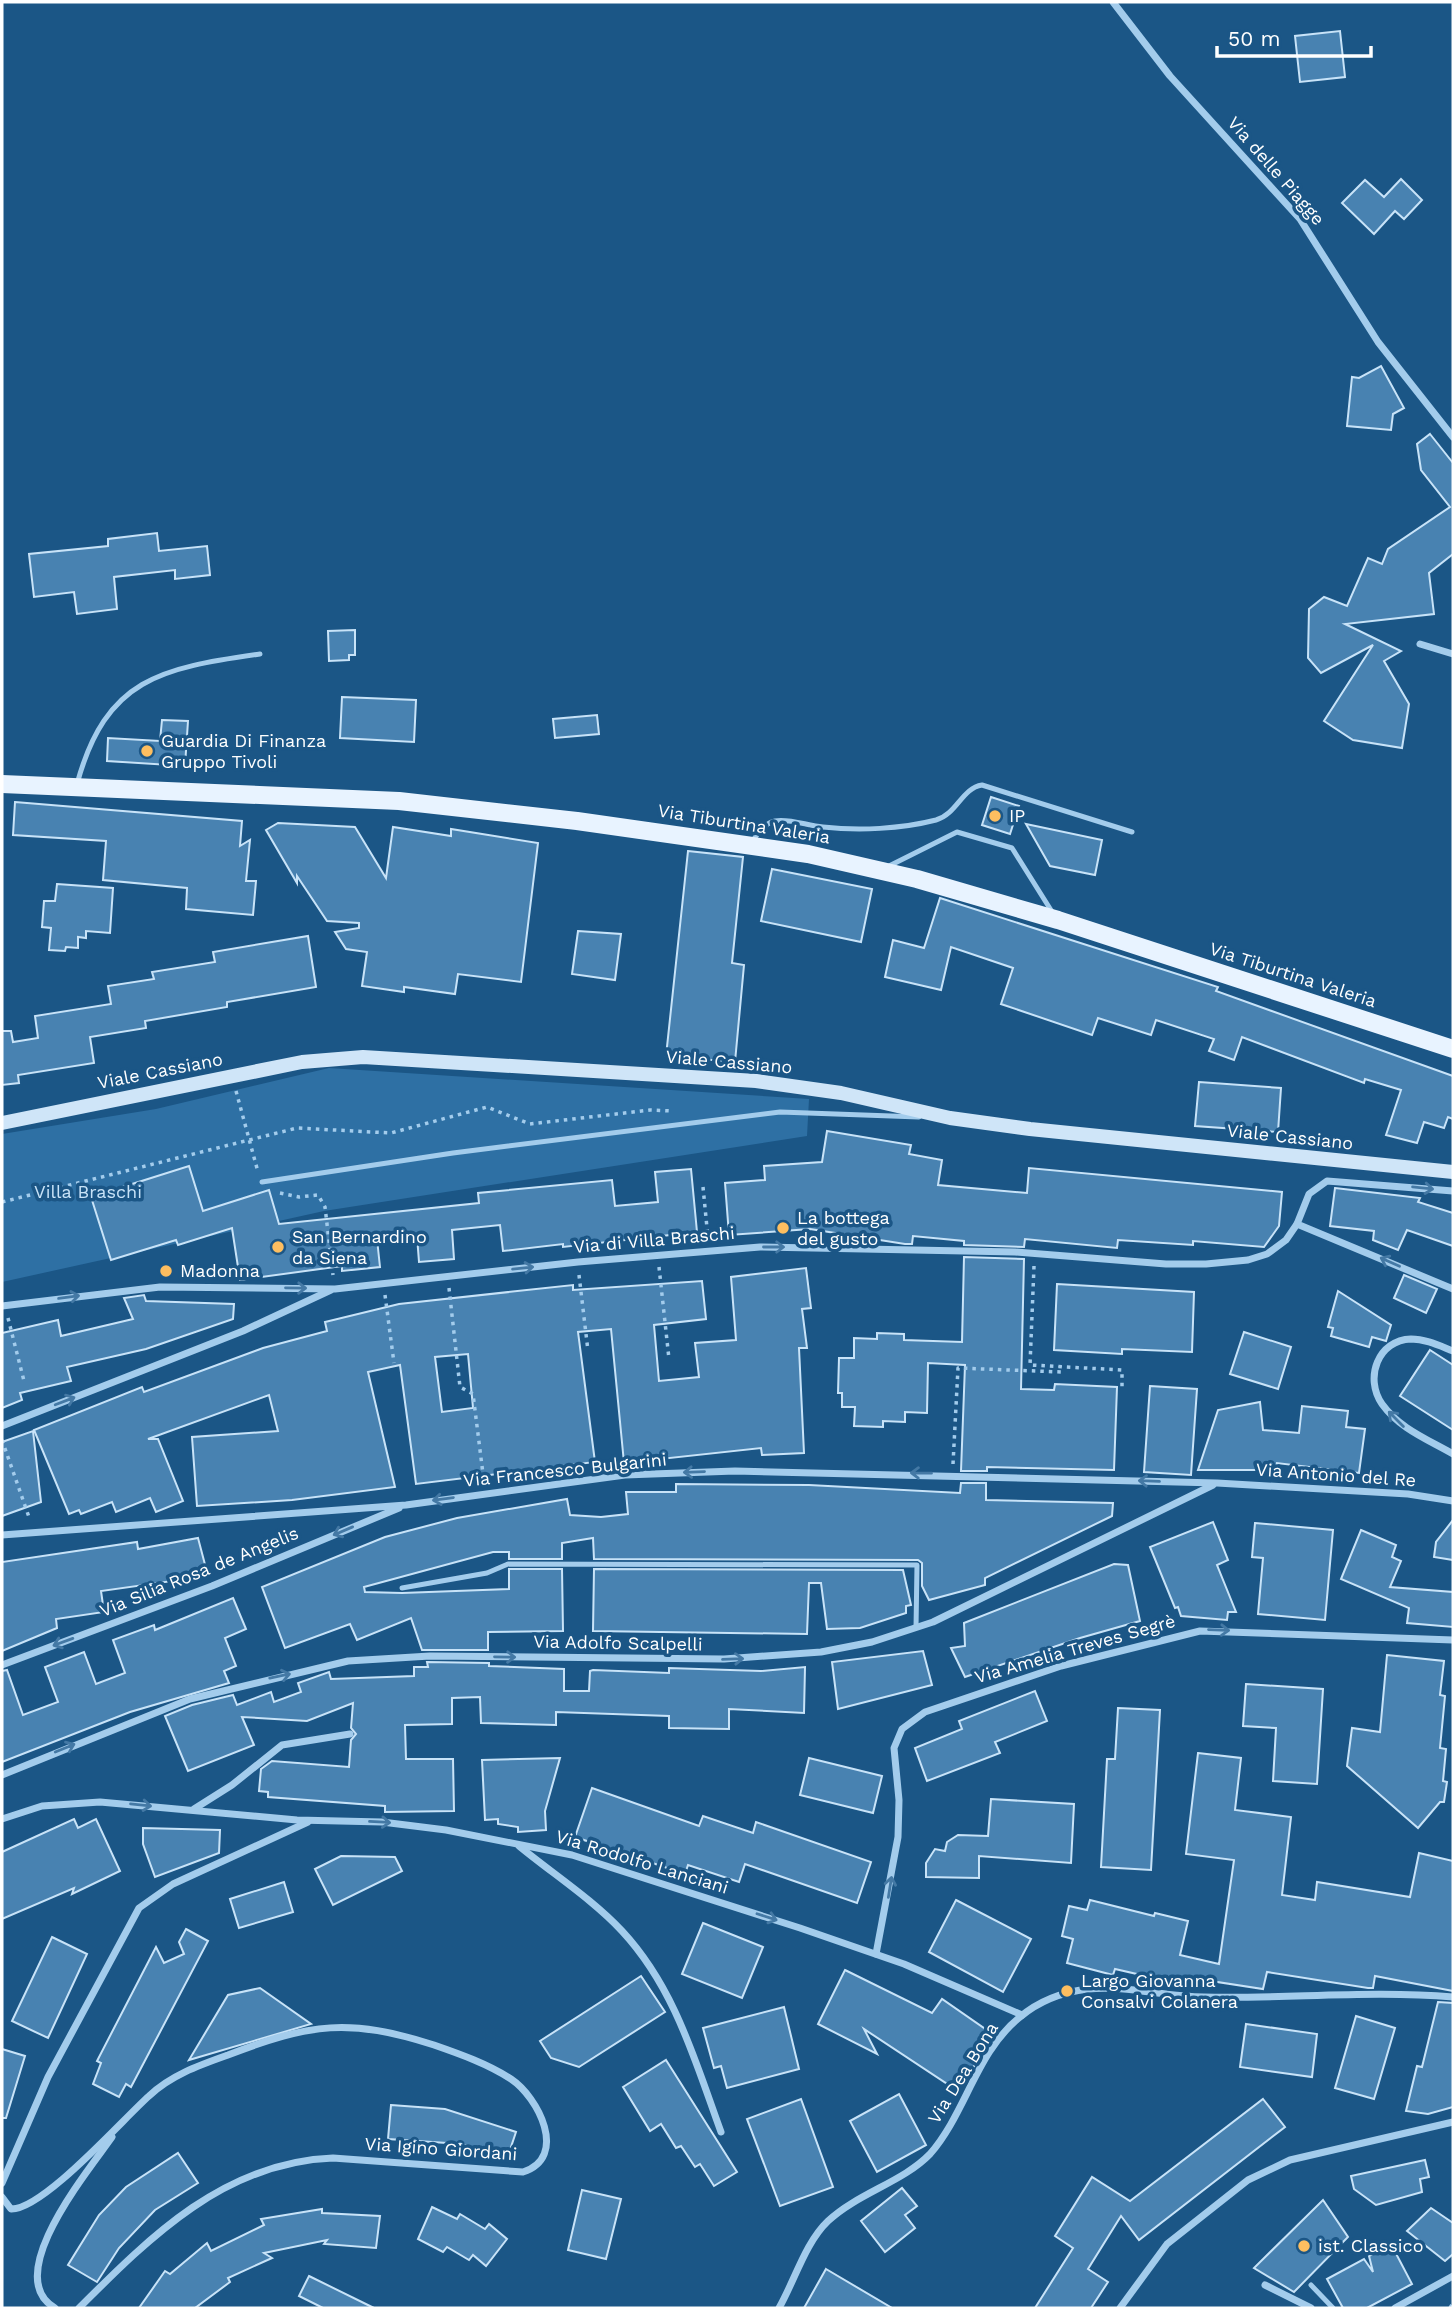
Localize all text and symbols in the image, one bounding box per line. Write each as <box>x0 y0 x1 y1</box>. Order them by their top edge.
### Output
scale bar <box>1217 14 1371 58</box>
text: 50 m <box>1228 26 1280 51</box>
street label: Via delle Piagge <box>1223 112 1329 229</box>
place label: Guardia Di Finanza Gruppo Tivoli <box>161 730 326 772</box>
marker: Guardia Di Finanza Gruppo Tivoli <box>139 743 155 759</box>
street label: Via Tiburtina Valeria <box>656 800 832 848</box>
place label: IP <box>1009 805 1025 826</box>
marker: IP <box>987 808 1003 824</box>
street label: Via Tiburtina Valeria <box>1207 938 1379 1011</box>
street label: Viale Cassiano <box>665 1046 793 1078</box>
street label: Viale Cassiano <box>96 1048 224 1093</box>
street label: Viale Cassiano <box>1226 1119 1354 1154</box>
park label: Villa Braschi <box>34 1181 142 1202</box>
one-way arrow <box>1411 1182 1434 1195</box>
place label: La bottega del gusto <box>797 1207 890 1249</box>
marker: La bottega del gusto <box>775 1220 791 1236</box>
street label: Via di Villa Braschi <box>572 1222 736 1257</box>
place label: San Bernardino da Siena <box>292 1226 427 1268</box>
marker: San Bernardino da Siena <box>270 1239 286 1255</box>
one-way arrow <box>762 1240 785 1254</box>
one-way arrow <box>1380 1255 1402 1268</box>
place label: Madonna <box>180 1260 260 1281</box>
one-way arrow <box>511 1261 533 1274</box>
marker: Madonna <box>158 1263 174 1279</box>
one-way arrow <box>284 1281 307 1295</box>
one-way arrow <box>57 1290 80 1303</box>
one-way arrow <box>54 1393 76 1406</box>
one-way arrow <box>1387 1410 1404 1427</box>
street label: Via Francesco Bulgarini <box>462 1448 668 1491</box>
street label: Via Antonio del Re <box>1255 1458 1417 1491</box>
one-way arrow <box>683 1466 706 1479</box>
one-way arrow <box>910 1467 933 1480</box>
one-way arrow <box>1137 1474 1160 1487</box>
one-way arrow <box>433 1493 455 1506</box>
street label: Via Silia Rosa de Angelis <box>96 1522 301 1621</box>
one-way arrow <box>332 1525 354 1538</box>
street label: Via Amelia Treves Segrè <box>972 1610 1178 1687</box>
one-way arrow <box>1208 1624 1231 1637</box>
street label: Via Adolfo Scalpelli <box>533 1631 703 1654</box>
one-way arrow <box>52 1636 74 1649</box>
one-way arrow <box>494 1650 517 1664</box>
one-way arrow <box>721 1653 744 1666</box>
one-way arrow <box>268 1668 291 1682</box>
one-way arrow <box>53 1741 75 1754</box>
one-way arrow <box>129 1798 152 1811</box>
one-way arrow <box>368 1816 391 1829</box>
street label: Via Rodolfo Lanciani <box>553 1825 731 1898</box>
one-way arrow <box>884 1876 897 1899</box>
one-way arrow <box>755 1912 777 1924</box>
place label: Largo Giovanna Consalvi Colanera <box>1081 1970 1238 2012</box>
marker: Largo Giovanna Consalvi Colanera <box>1059 1983 1075 1999</box>
street label: Via Dea Bona <box>923 2018 1002 2127</box>
street label: Via Igino Giordani <box>364 2133 518 2164</box>
place label: ist. Classico <box>1318 2235 1423 2256</box>
marker: ist. Classico <box>1296 2238 1312 2254</box>

